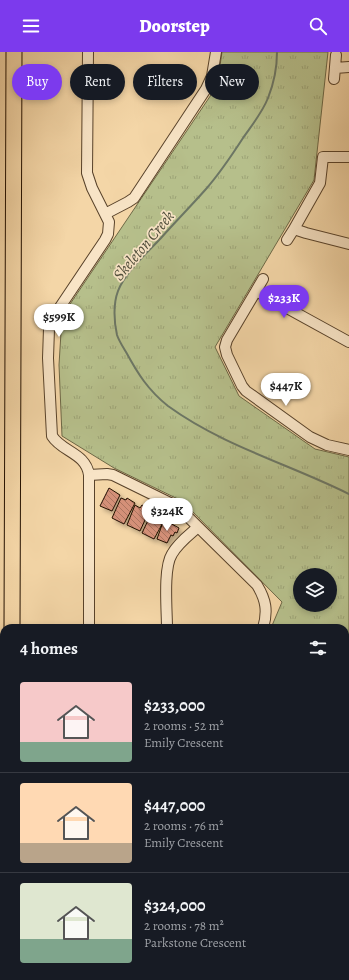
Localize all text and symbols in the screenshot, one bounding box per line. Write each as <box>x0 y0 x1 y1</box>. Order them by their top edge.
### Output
text: Doorstep <box>139 14 210 38</box>
icon: menu <box>20 15 42 37</box>
icon: search <box>307 15 329 37</box>
chip: Buy <box>12 64 62 100</box>
chip: Rent <box>70 64 125 100</box>
chip: Filters <box>133 64 197 100</box>
chip: New <box>205 64 259 100</box>
water label: Skeleton Creek <box>108 206 180 285</box>
pin: $233K <box>256 285 312 319</box>
text: $233K <box>268 289 300 306</box>
pin: $599K <box>31 304 87 338</box>
text: $599K <box>43 308 75 325</box>
pin: $447K <box>258 373 314 407</box>
text: $447K <box>270 377 302 394</box>
pin: $324K <box>139 498 195 532</box>
text: $324K <box>151 502 183 519</box>
map controls <box>293 568 337 612</box>
button: layers <box>293 568 337 612</box>
text: 4 homes <box>20 637 78 660</box>
icon: filters <box>307 637 329 659</box>
text: $233,000 <box>144 694 205 717</box>
icon: home <box>52 698 100 746</box>
text: 2 rooms · 52 m² <box>144 717 224 734</box>
text: Emily Crescent <box>144 734 224 751</box>
text: $447,000 <box>144 794 205 817</box>
icon: home <box>52 799 100 847</box>
text: 2 rooms · 76 m² <box>144 817 223 834</box>
text: Emily Crescent <box>144 834 224 851</box>
text: $324,000 <box>144 894 206 917</box>
icon: home <box>52 899 100 947</box>
text: 2 rooms · 78 m² <box>144 917 224 934</box>
text: Parkstone Crescent <box>144 934 246 951</box>

